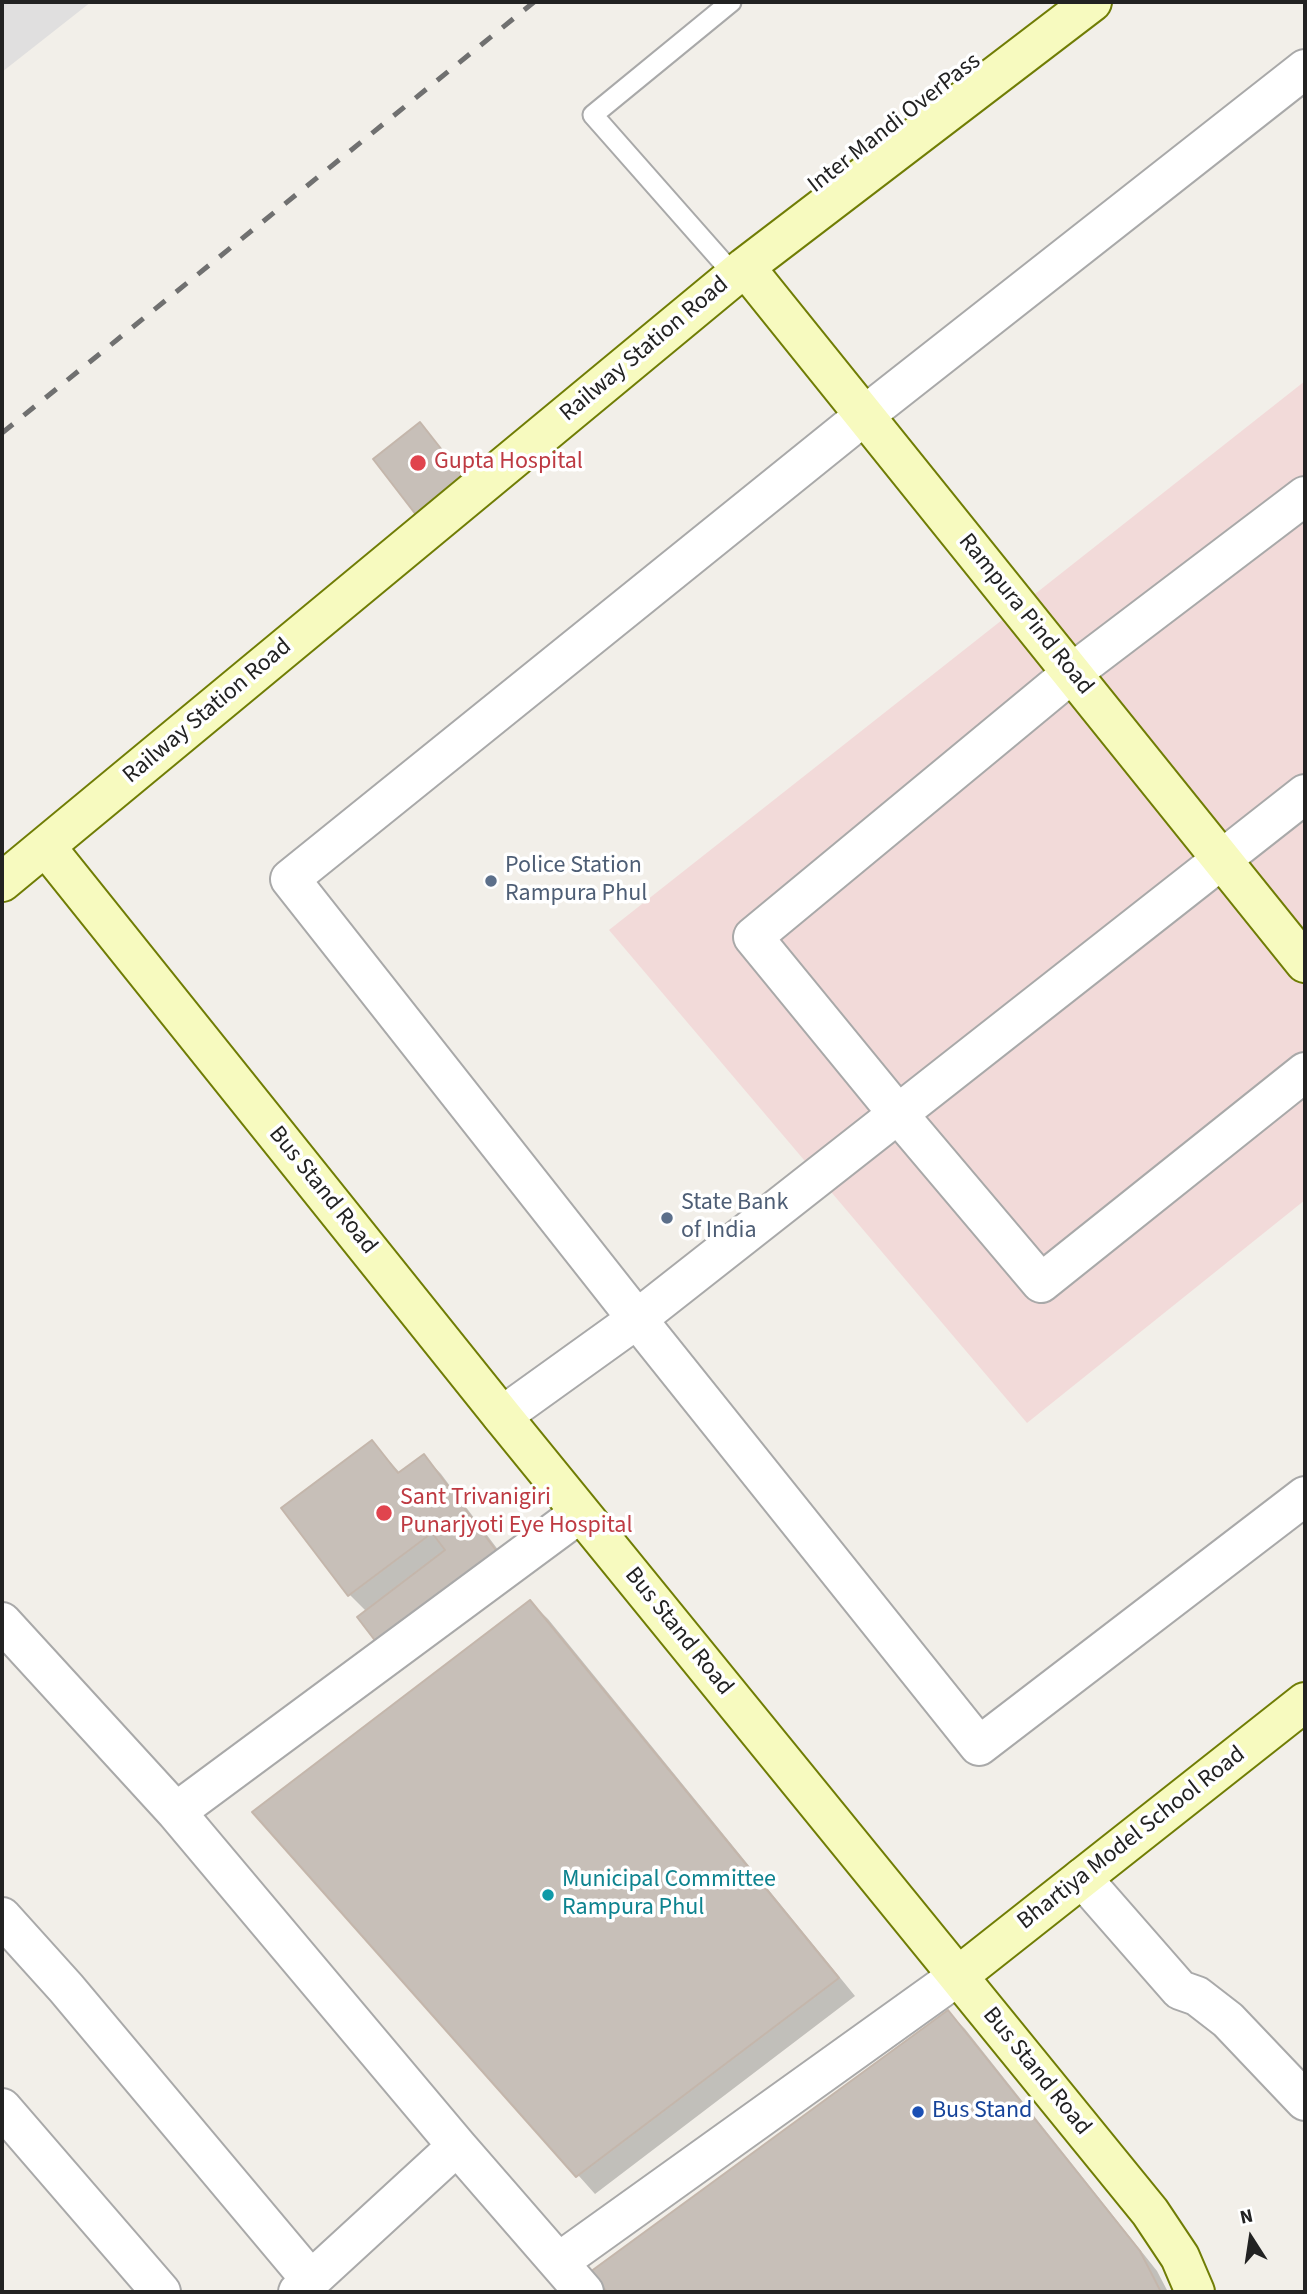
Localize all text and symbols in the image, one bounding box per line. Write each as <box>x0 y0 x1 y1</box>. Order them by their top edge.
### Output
street label: Inter Mandi OverPass <box>803 48 987 200</box>
street label: Railway Station Road <box>555 271 735 429</box>
place label: Gupta Hospital <box>434 449 583 477</box>
marker: Gupta Hospital <box>408 453 428 473</box>
street label: Rampura Pind Road <box>951 529 1099 701</box>
street label: Railway Station Road <box>118 633 298 791</box>
place label: Police Station Rampura Phul <box>505 853 647 909</box>
marker: Police Station Rampura Phul <box>483 873 499 889</box>
street label: Bus Stand Road <box>261 1121 383 1261</box>
place label: State Bank of India <box>681 1190 788 1246</box>
marker: State Bank of India <box>659 1210 675 1226</box>
place label: Sant Trivanigiri Punarjyoti Eye Hospital <box>400 1485 633 1541</box>
marker: Sant Trivanigiri Punarjyoti Eye Hospital <box>374 1503 394 1523</box>
street label: Bus Stand Road <box>617 1562 739 1702</box>
street label: Bhartiya Model School Road <box>1012 1741 1252 1937</box>
place label: Municipal Committee Rampura Phul <box>562 1867 776 1923</box>
marker: Municipal Committee Rampura Phul <box>540 1887 556 1903</box>
street label: Bus Stand Road <box>975 2002 1097 2142</box>
place label: Bus Stand <box>932 2098 1032 2126</box>
marker: Bus Stand <box>910 2104 926 2120</box>
text: N <box>1238 2202 1256 2231</box>
north arrow <box>1216 2203 1286 2273</box>

